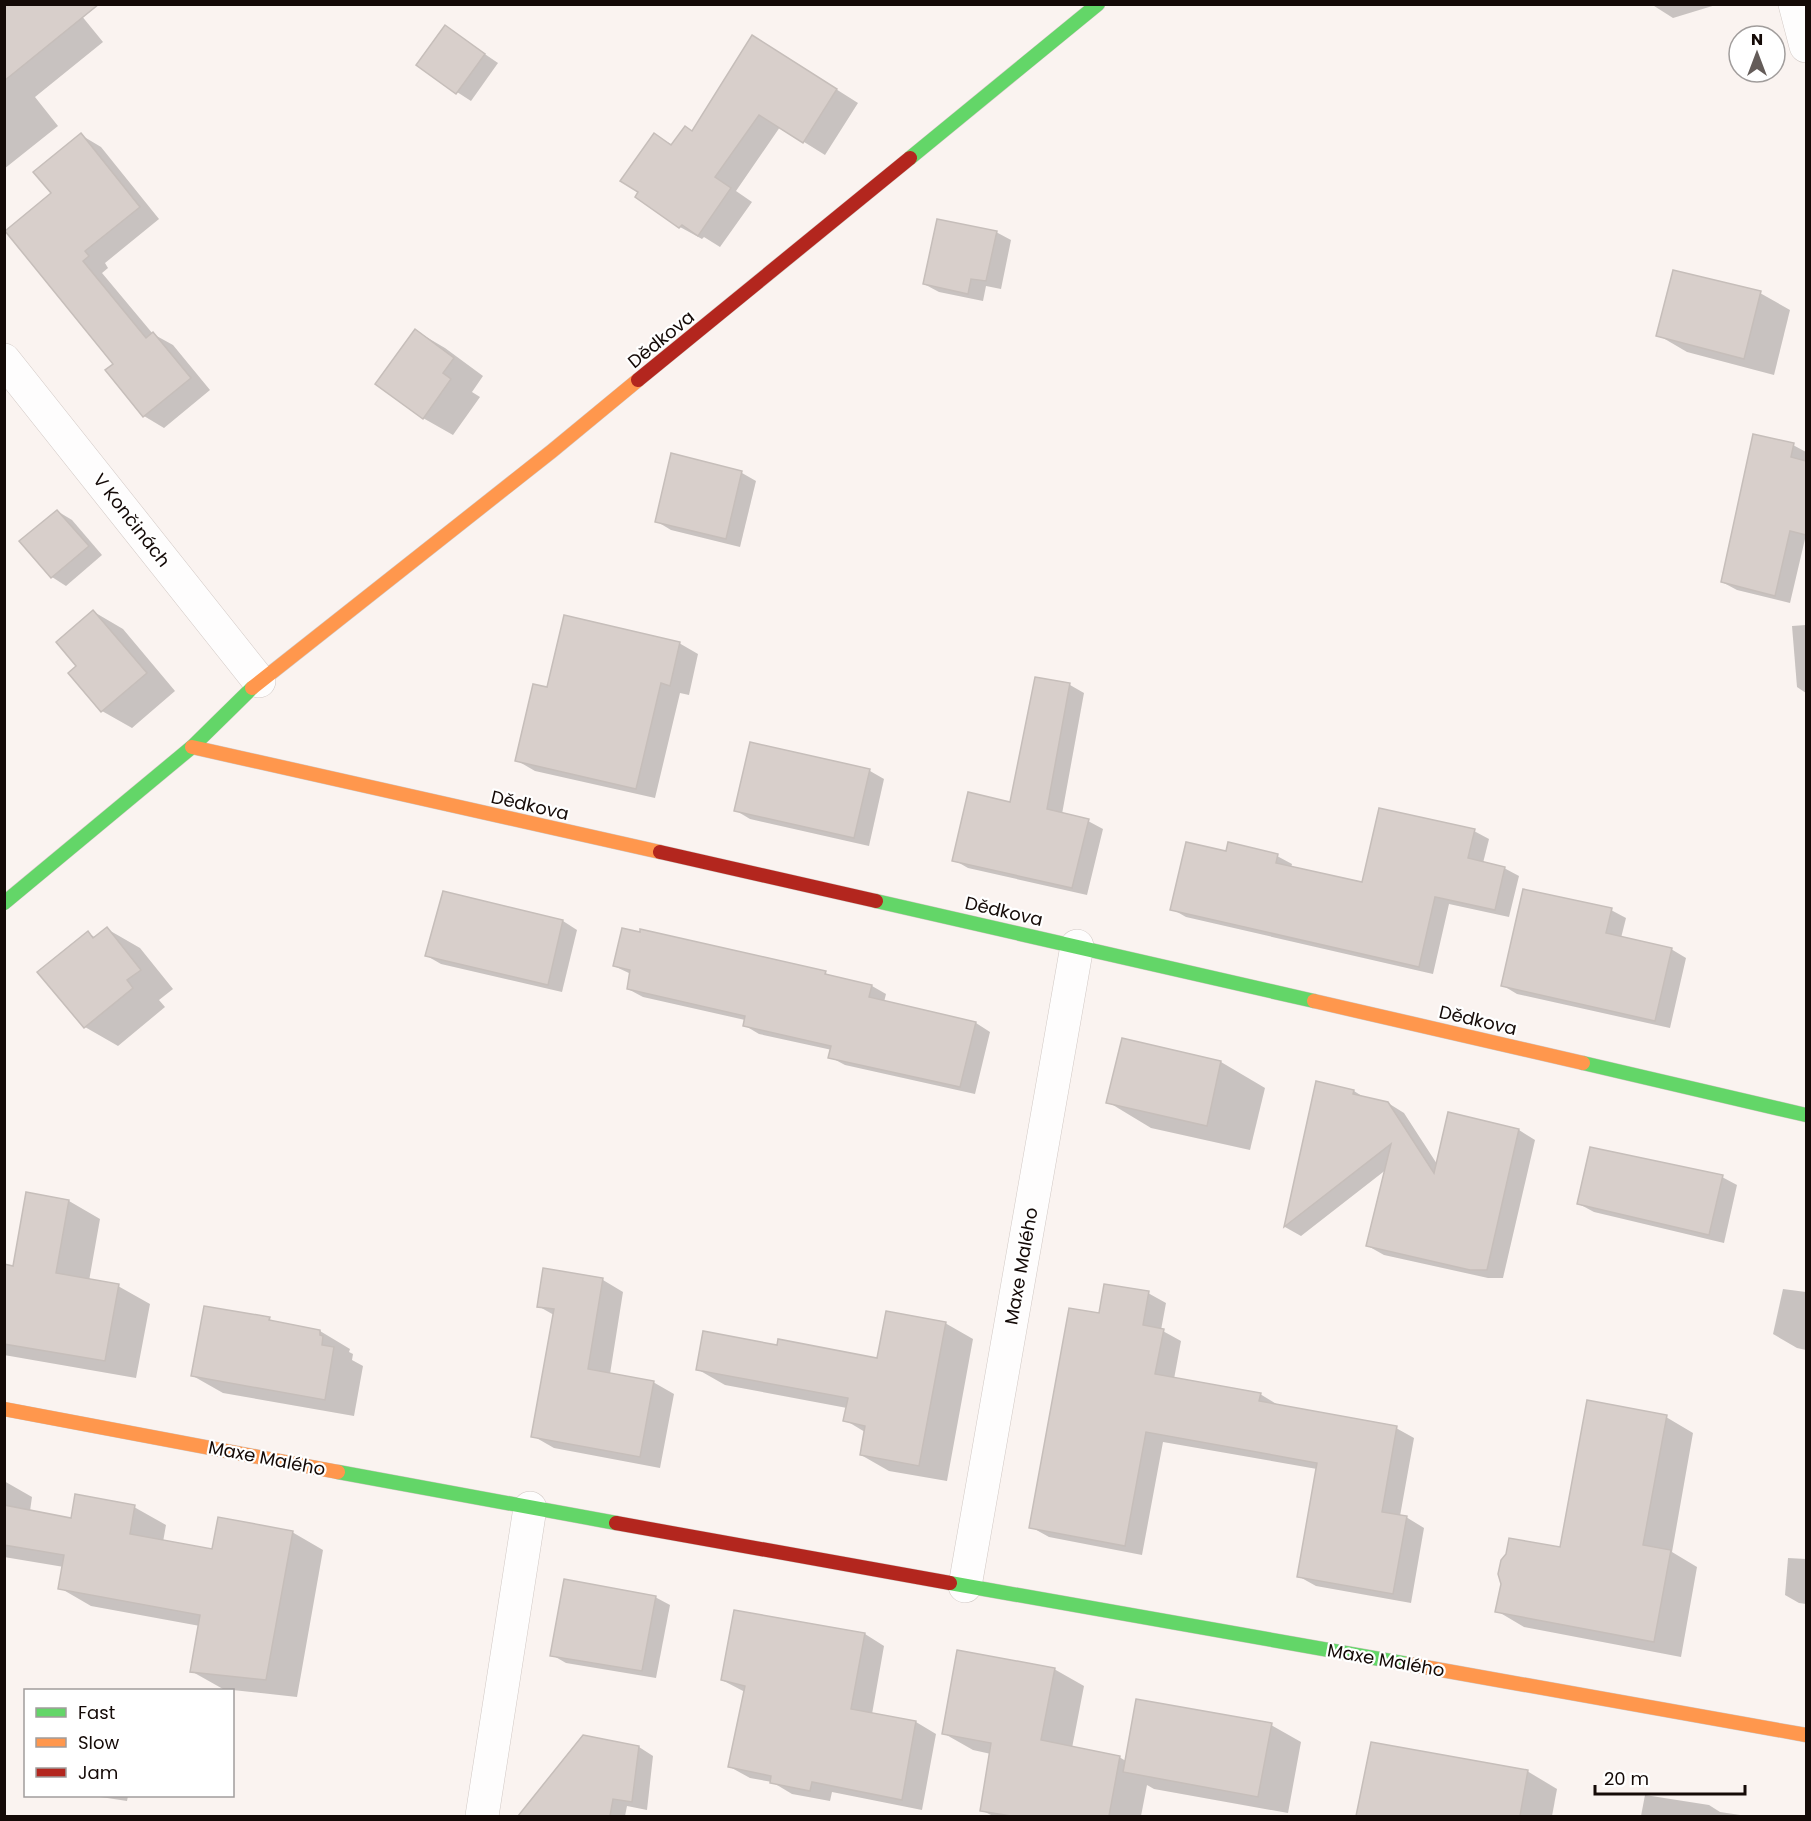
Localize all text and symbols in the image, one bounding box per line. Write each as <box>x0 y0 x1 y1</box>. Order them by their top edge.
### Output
north arrow <box>1727 24 1787 84</box>
text: N <box>1751 28 1763 51</box>
street label: Dědkova <box>622 304 700 374</box>
street label: V Končinách <box>88 468 176 572</box>
street label: Dědkova <box>489 784 571 826</box>
street label: Dědkova <box>963 890 1045 932</box>
street label: Dědkova <box>1437 999 1519 1041</box>
street label: Maxe Malého <box>998 1205 1044 1327</box>
street label: Maxe Malého <box>206 1434 328 1482</box>
street label: Maxe Malého <box>1325 1637 1447 1683</box>
legend <box>24 1689 234 1797</box>
text: Fast <box>78 1700 115 1725</box>
text: Slow <box>78 1730 120 1755</box>
scale bar <box>1595 1758 1745 1796</box>
text: Jam <box>78 1760 118 1785</box>
text: 20 m <box>1604 1766 1649 1791</box>

